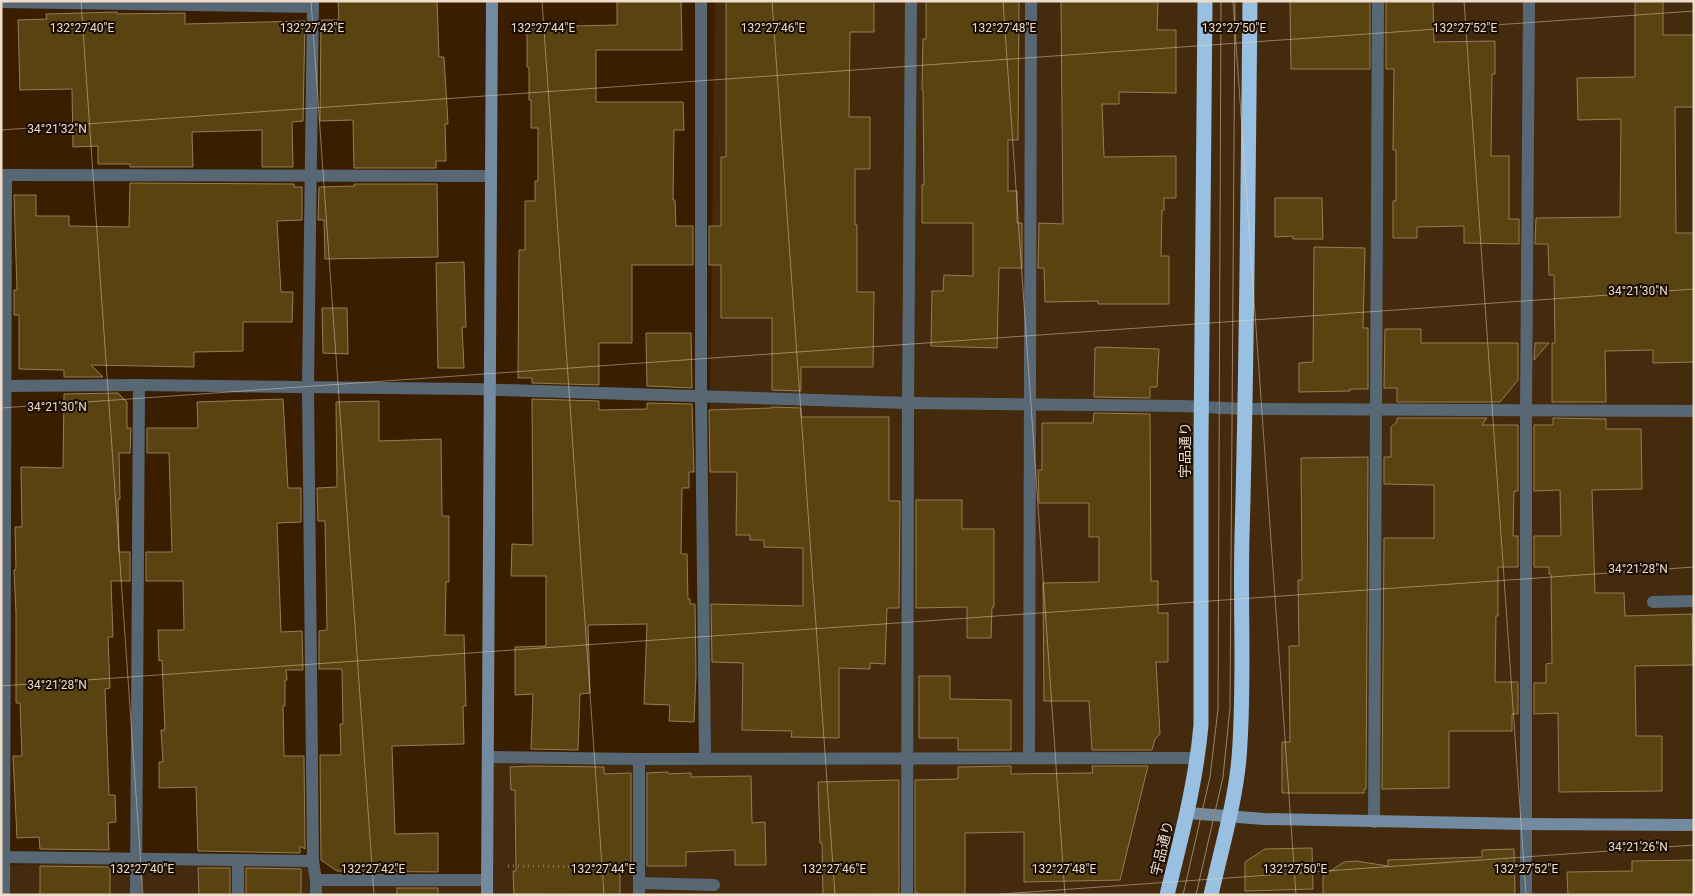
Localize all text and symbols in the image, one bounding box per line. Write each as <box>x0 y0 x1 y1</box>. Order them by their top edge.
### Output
text: 132°27'40"E <box>50 21 114 35</box>
text: 132°27'42"E <box>280 21 344 35</box>
text: 132°27'44"E <box>511 21 575 35</box>
text: 132°27'46"E <box>741 21 805 35</box>
text: 132°27'48"E <box>972 21 1036 35</box>
text: 132°27'50"E <box>1202 21 1266 35</box>
text: 132°27'52"E <box>1433 21 1497 35</box>
text: 34°21'32"N <box>27 122 87 136</box>
text: 34°21'30"N <box>1608 284 1668 298</box>
text: 34°21'30"N <box>27 400 87 414</box>
street label: 宇品通り <box>1177 422 1193 478</box>
text: 34°21'28"N <box>1608 562 1668 576</box>
text: 34°21'28"N <box>27 678 87 692</box>
street label: 宇品通り <box>1147 819 1177 877</box>
text: 34°21'26"N <box>1608 840 1668 854</box>
text: 132°27'40"E <box>110 862 174 876</box>
text: 132°27'42"E <box>341 862 405 876</box>
text: 132°27'44"E <box>571 862 635 876</box>
text: 132°27'46"E <box>802 862 866 876</box>
text: 132°27'48"E <box>1032 862 1096 876</box>
text: 132°27'50"E <box>1263 862 1327 876</box>
text: 132°27'52"E <box>1494 862 1558 876</box>

